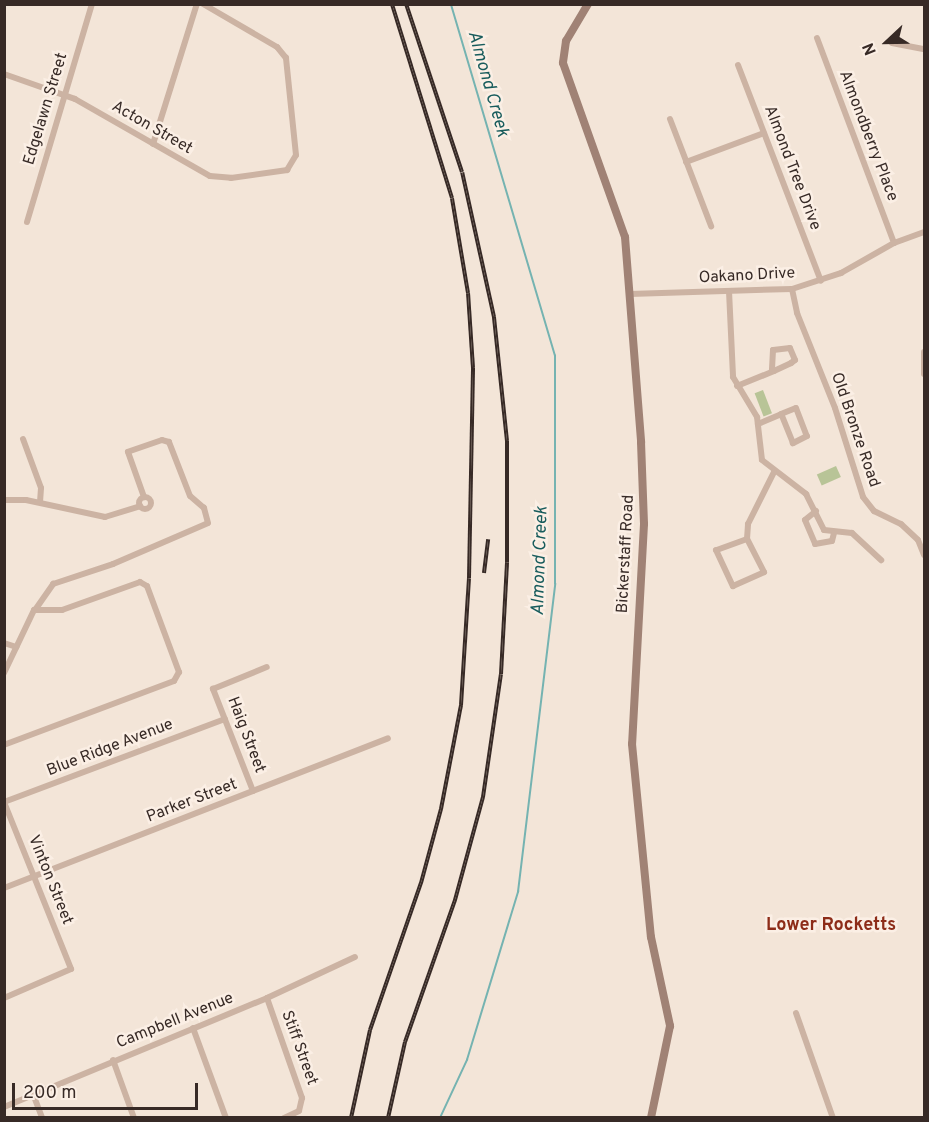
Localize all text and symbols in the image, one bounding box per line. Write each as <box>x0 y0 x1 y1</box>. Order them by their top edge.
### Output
north arrow <box>857 12 917 72</box>
water label: Almond Creek <box>462 28 512 140</box>
text: N <box>859 40 882 58</box>
street label: Edgelawn Street <box>20 51 72 167</box>
street label: Almondberry Place <box>834 68 902 204</box>
street label: Acton Street <box>108 97 196 159</box>
street label: Almond Tree Drive <box>759 103 825 233</box>
street label: Oakano Drive <box>698 264 796 288</box>
street label: Old Bronze Road <box>826 370 884 490</box>
street label: Bickerstaff Road <box>613 494 639 614</box>
water label: Almond Creek <box>528 506 554 616</box>
street label: Haig Street <box>223 694 269 776</box>
street label: Blue Ridge Avenue <box>44 715 176 781</box>
street label: Parker Street <box>144 775 240 827</box>
street label: Vinton Street <box>23 832 77 928</box>
district label: Lower Rocketts <box>766 915 896 937</box>
street label: Campbell Avenue <box>113 989 237 1053</box>
street label: Stiff Street <box>277 1008 321 1088</box>
scale bar <box>15 1071 201 1109</box>
text: 200 m <box>23 1082 76 1105</box>

